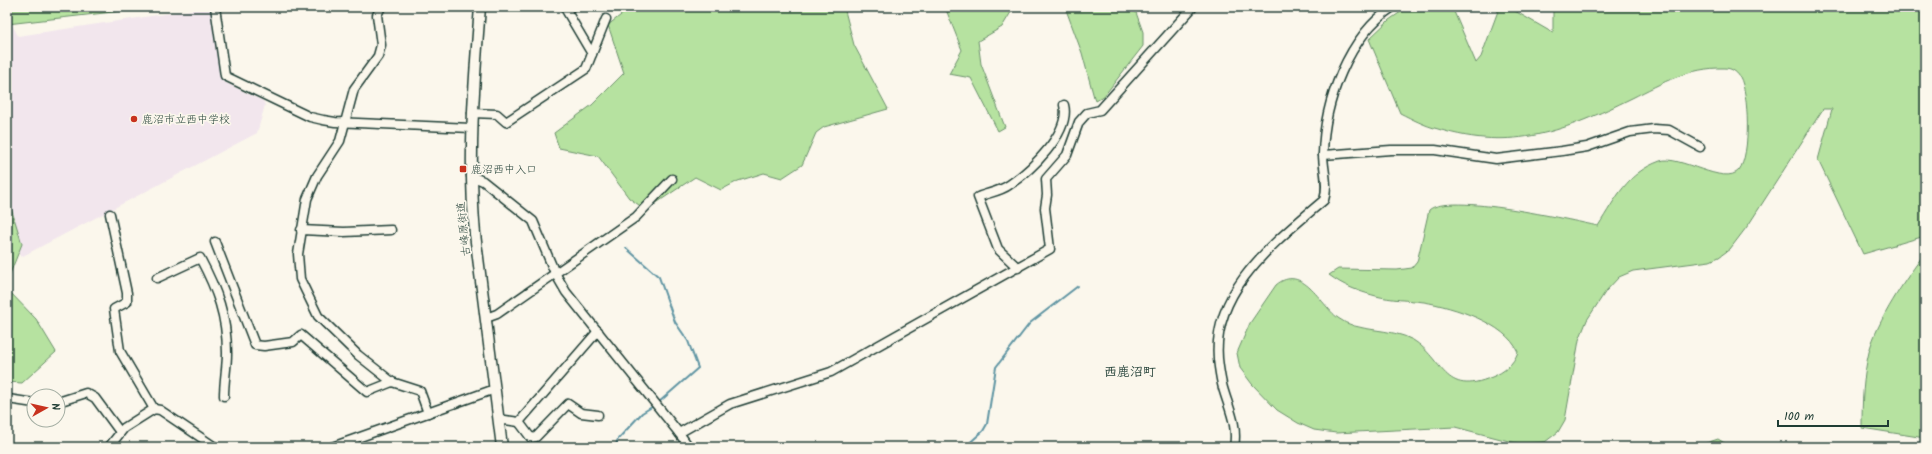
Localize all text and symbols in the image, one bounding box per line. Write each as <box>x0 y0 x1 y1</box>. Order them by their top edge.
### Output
place label: 鹿沼市立西中学校 <box>142 111 230 129</box>
marker: 鹿沼市立西中学校 <box>129 114 139 124</box>
place label: 鹿沼西中入口 <box>471 161 537 179</box>
marker: 鹿沼西中入口 <box>458 164 468 174</box>
street label: 古峰原街道 <box>452 201 476 257</box>
district label: 西鹿沼町 <box>1104 362 1156 383</box>
north arrow <box>26 388 66 428</box>
text: N <box>46 402 64 411</box>
scale bar <box>1778 402 1888 428</box>
text: 100 m <box>1784 407 1815 426</box>

